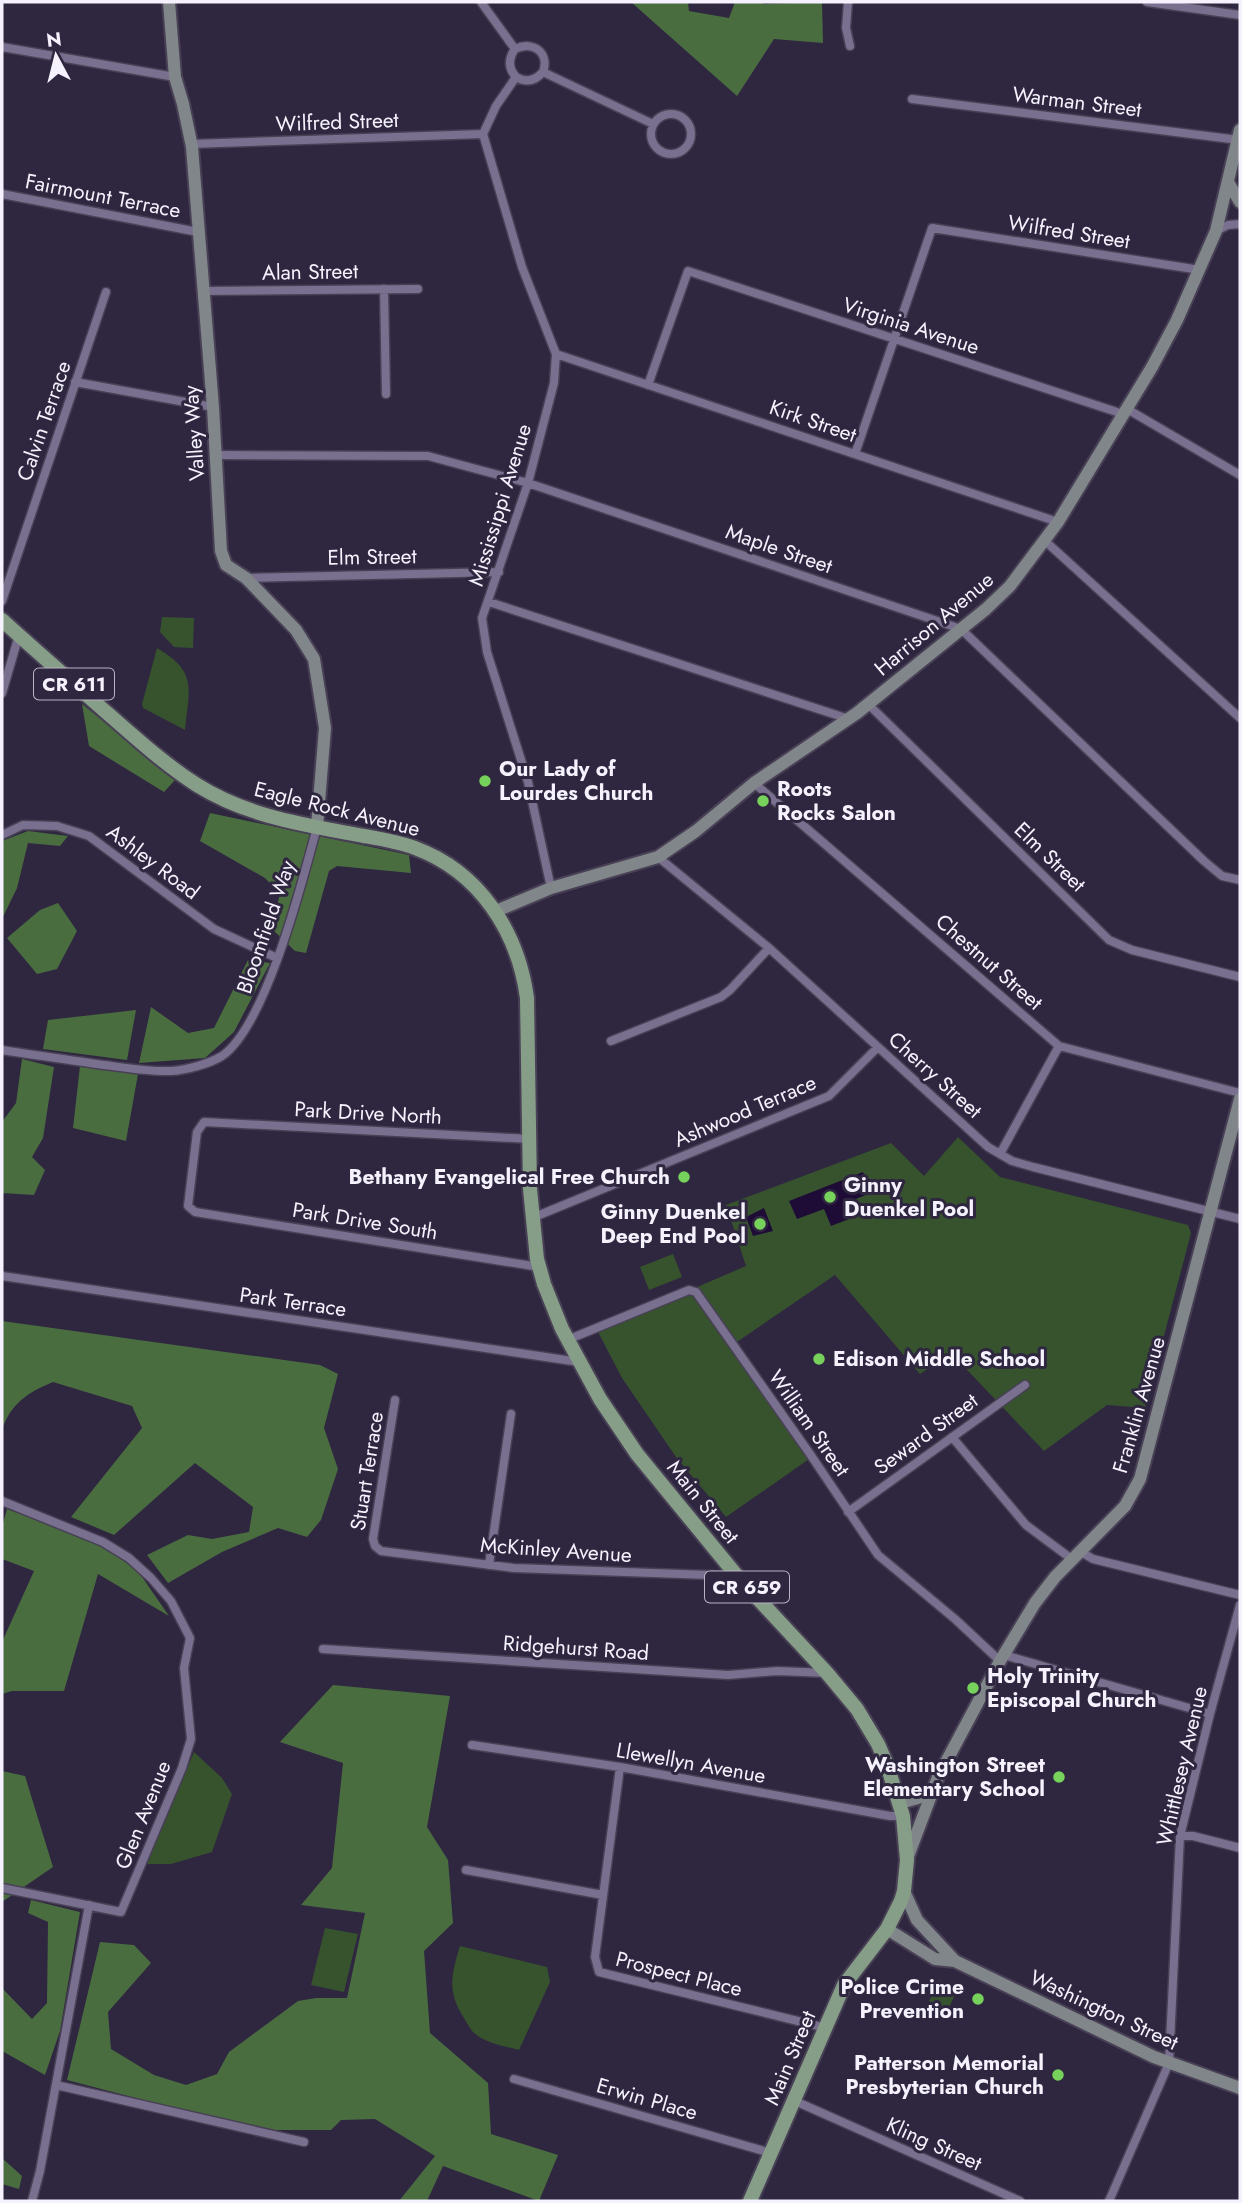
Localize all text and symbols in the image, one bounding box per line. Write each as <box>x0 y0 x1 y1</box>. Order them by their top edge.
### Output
north arrow <box>21 21 91 91</box>
text: N <box>45 25 63 54</box>
street label: Warman Street <box>1011 79 1143 125</box>
street label: Wilfred Street <box>275 105 399 139</box>
street label: Fairmount Terrace <box>23 166 183 226</box>
street label: Wilfred Street <box>1006 208 1132 256</box>
street label: Alan Street <box>262 256 358 288</box>
street label: Virginia Avenue <box>839 290 983 362</box>
street label: Calvin Terrace <box>9 357 79 485</box>
street label: Valley Way <box>176 384 212 482</box>
street label: Kirk Street <box>765 392 861 450</box>
street label: Mississippi Avenue <box>461 420 539 590</box>
street label: Maple Street <box>722 517 836 581</box>
street label: Elm Street <box>327 541 417 573</box>
street label: Harrison Avenue <box>868 565 1000 683</box>
road number: CR 611 <box>34 668 114 699</box>
place label: Our Lady of Lourdes Church <box>499 754 653 808</box>
marker: Our Lady of Lourdes Church <box>477 773 493 789</box>
street label: Eagle Rock Avenue <box>251 774 423 844</box>
place label: Roots Rocks Salon <box>777 774 896 828</box>
marker: Roots Rocks Salon <box>755 793 771 809</box>
street label: Elm Street <box>1008 815 1092 899</box>
street label: Ashley Road <box>100 817 206 907</box>
street label: Bloomfield Way <box>229 856 303 998</box>
street label: Chestnut Street <box>929 907 1049 1017</box>
street label: Cherry Street <box>882 1025 988 1125</box>
street label: Ashwood Terrace <box>669 1067 821 1155</box>
street label: Park Drive North <box>293 1094 443 1132</box>
place label: Bethany Evangelical Free Church <box>349 1162 670 1192</box>
marker: Bethany Evangelical Free Church <box>676 1169 692 1185</box>
place label: Ginny Duenkel Pool <box>844 1170 974 1224</box>
marker: Ginny Duenkel Pool <box>822 1189 838 1205</box>
street label: Park Drive South <box>290 1195 440 1247</box>
place label: Ginny Duenkel Deep End Pool <box>600 1197 746 1251</box>
marker: Ginny Duenkel Deep End Pool <box>752 1216 768 1232</box>
street label: Park Terrace <box>238 1280 349 1324</box>
street label: Franklin Avenue <box>1105 1333 1173 1477</box>
place label: Edison Middle School <box>833 1344 1045 1374</box>
marker: Edison Middle School <box>811 1351 827 1367</box>
street label: William Street <box>761 1364 857 1482</box>
street label: Seward Street <box>868 1386 984 1482</box>
street label: Stuart Terrace <box>343 1409 391 1533</box>
street label: Main Street <box>660 1454 746 1550</box>
street label: McKinley Avenue <box>479 1530 633 1570</box>
road number: CR 659 <box>705 1572 789 1602</box>
street label: Ridgehurst Road <box>502 1628 650 1668</box>
place label: Holy Trinity Episcopal Church <box>987 1661 1156 1715</box>
marker: Holy Trinity Episcopal Church <box>965 1680 981 1696</box>
street label: Whittlesey Avenue <box>1149 1683 1215 1849</box>
street label: Llewellyn Avenue <box>614 1735 768 1791</box>
place label: Washington Street Elementary School <box>863 1750 1045 1804</box>
street label: Glen Avenue <box>108 1756 178 1874</box>
marker: Washington Street Elementary School <box>1051 1769 1067 1785</box>
street label: Prospect Place <box>613 1944 746 2004</box>
street label: Washington Street <box>1025 1962 1183 2058</box>
place label: Police Crime Prevention <box>841 1972 964 2026</box>
marker: Police Crime Prevention <box>970 1991 986 2007</box>
street label: Main Street <box>757 2006 823 2110</box>
place label: Patterson Memorial Presbyterian Church <box>846 2048 1044 2102</box>
marker: Patterson Memorial Presbyterian Church <box>1050 2067 1066 2083</box>
street label: Erwin Place <box>593 2070 701 2128</box>
street label: Kling Street <box>882 2110 986 2178</box>

